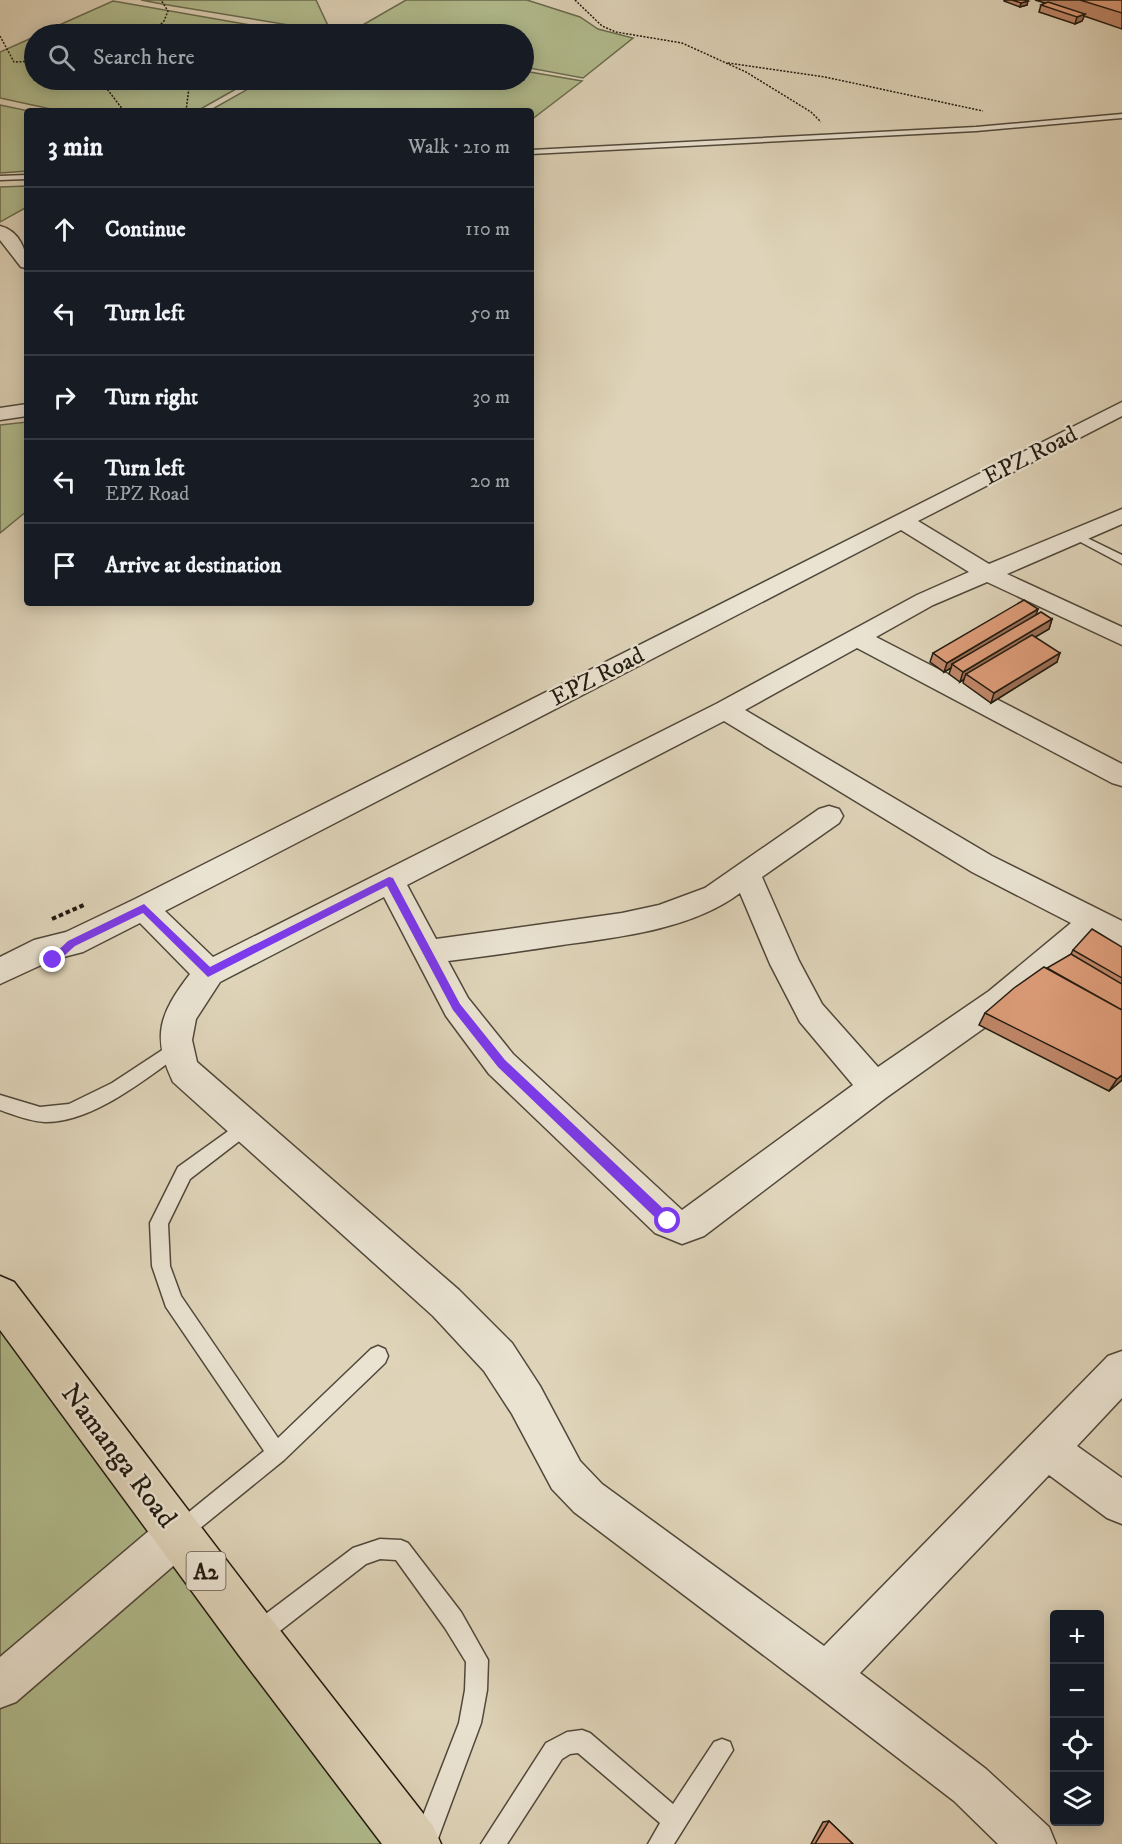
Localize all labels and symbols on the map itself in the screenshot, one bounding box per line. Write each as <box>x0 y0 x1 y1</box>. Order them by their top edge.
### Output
street label: EPZ Road <box>979 420 1082 492</box>
street label: EPZ Road <box>546 641 649 713</box>
route end <box>39 946 65 972</box>
route start <box>654 1207 680 1233</box>
street label: Namanga Road <box>53 1377 184 1535</box>
road number: A2 <box>186 1552 226 1590</box>

